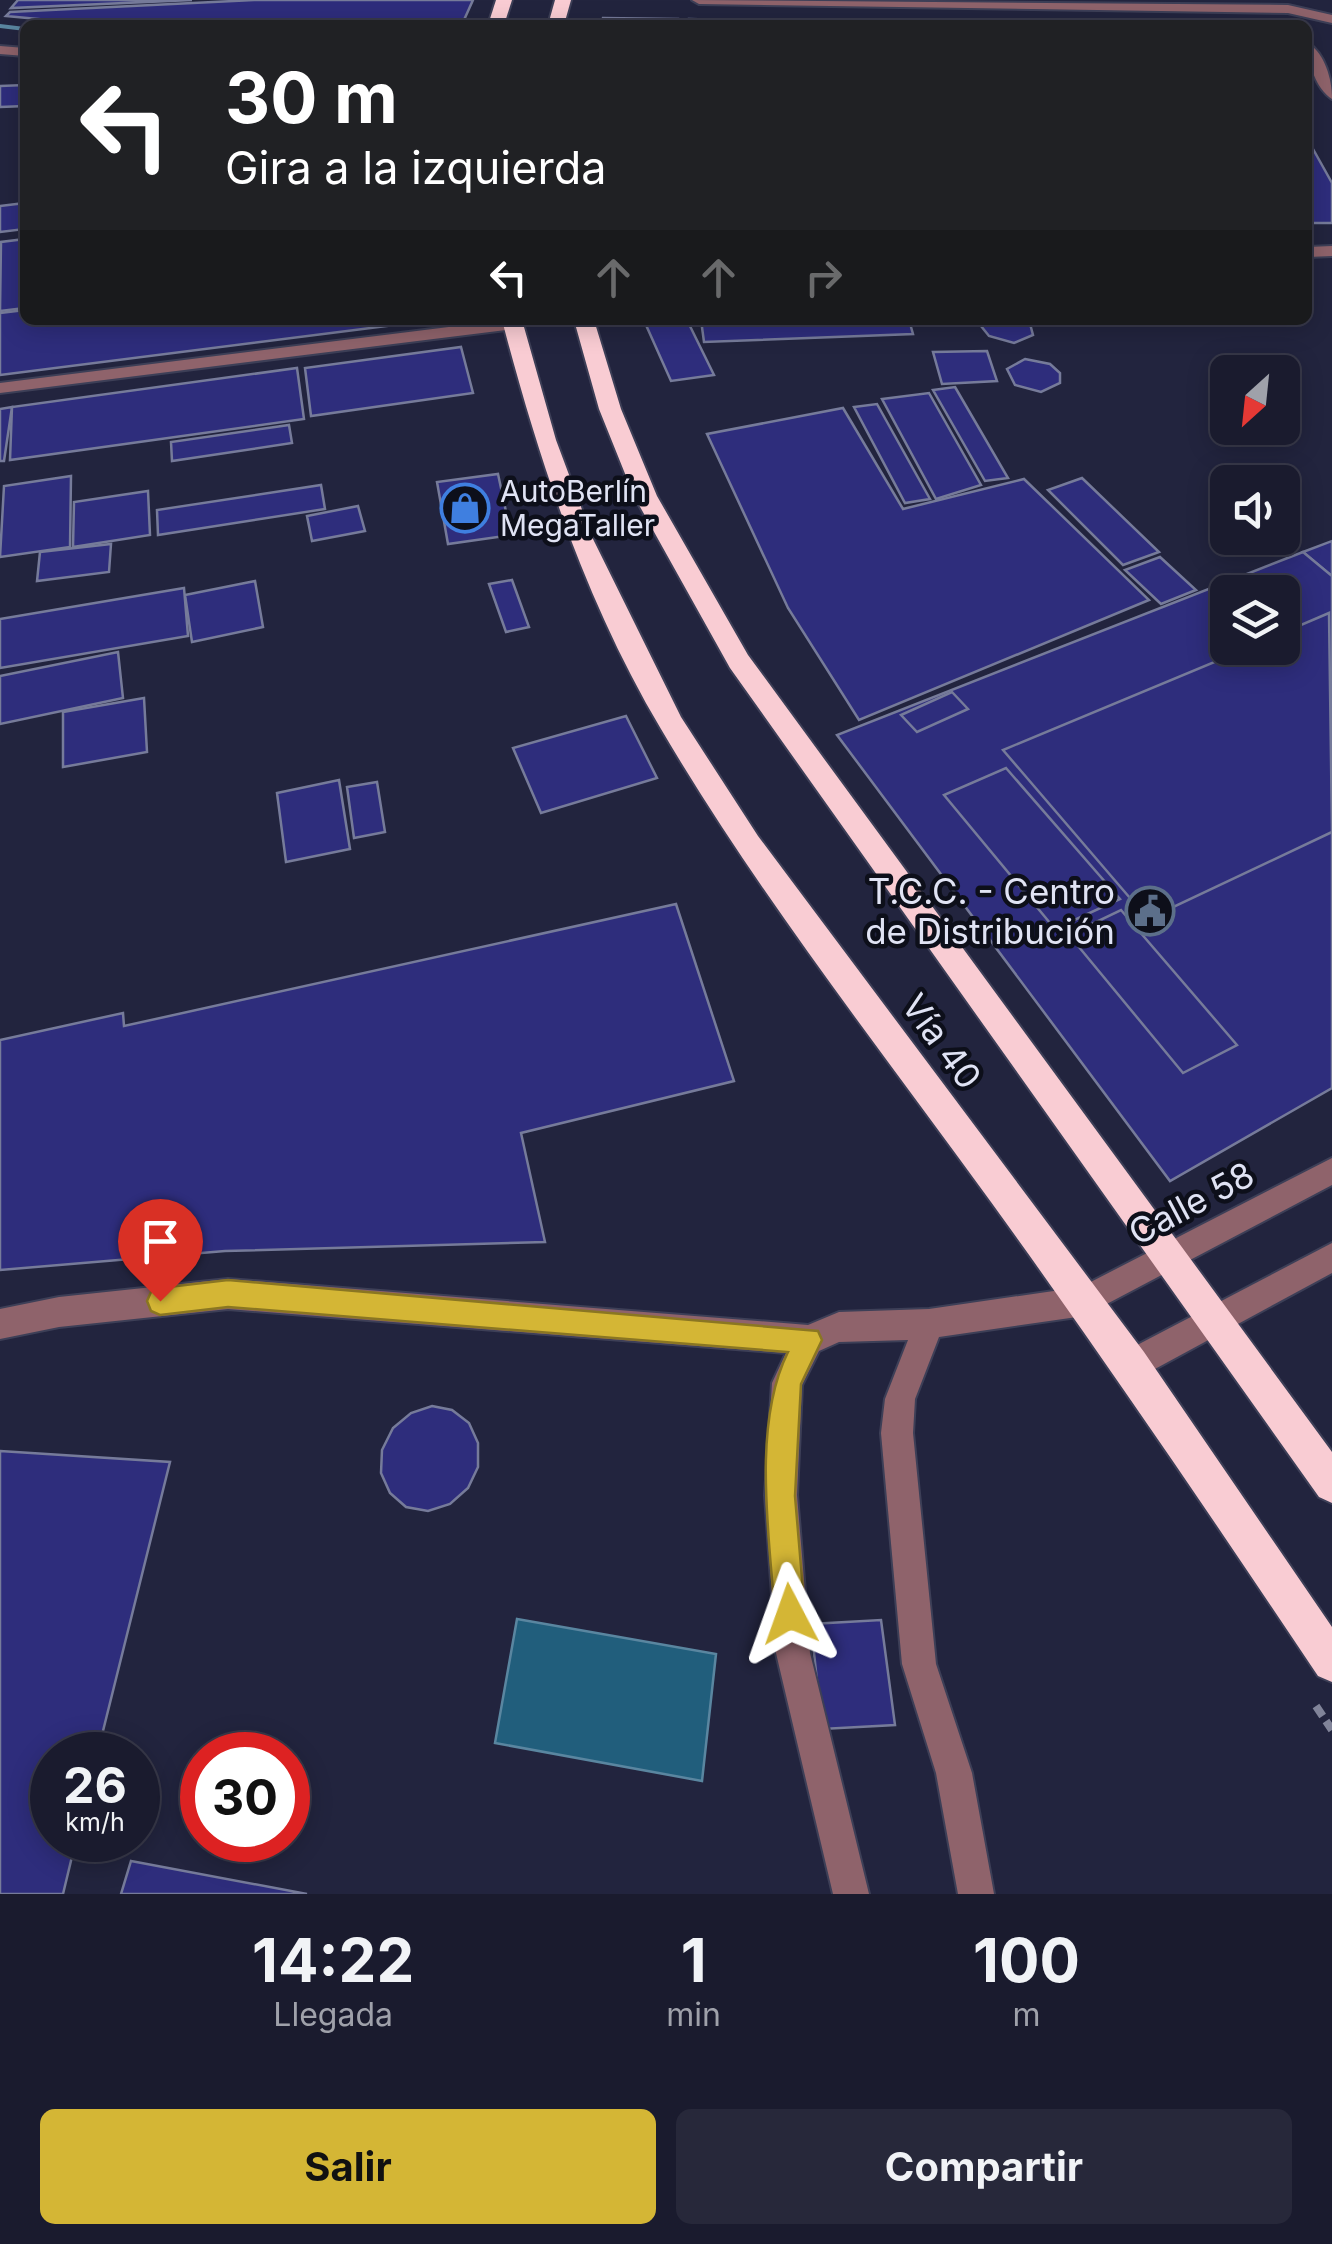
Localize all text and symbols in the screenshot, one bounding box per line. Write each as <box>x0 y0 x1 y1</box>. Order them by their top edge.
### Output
text: 30 m <box>225 55 398 140</box>
icon: left <box>60 60 190 190</box>
text: Gira a la izquierda <box>225 140 607 195</box>
icon: left <box>481 250 536 305</box>
icon: ahead <box>586 250 641 305</box>
icon: ahead <box>691 250 746 305</box>
icon: right <box>796 250 851 305</box>
north arrow <box>1210 355 1300 445</box>
map controls <box>1210 355 1300 665</box>
button: sound <box>1210 465 1300 555</box>
place label: AutoBerlín MegaTaller <box>500 473 655 543</box>
shop icon: AutoBerlín MegaTaller <box>439 482 491 534</box>
button: layers <box>1210 575 1300 665</box>
place label: T.C.C. - Centro de Distribución <box>865 870 1115 952</box>
public building icon: T.C.C. - Centro de Distribución <box>1124 885 1176 937</box>
street label: Vía 40 <box>894 985 990 1097</box>
street label: Calle 58 <box>1121 1153 1261 1253</box>
pin <box>118 1199 203 1302</box>
icon: arrive <box>133 1214 188 1269</box>
position arrow <box>738 1562 842 1666</box>
speed limit sign: 30 <box>180 1732 310 1862</box>
text: 26 <box>63 1755 127 1815</box>
text: km/h <box>65 1807 125 1837</box>
text: 14:22 <box>252 1924 414 1996</box>
text: 1 <box>681 1924 707 1996</box>
text: 100 <box>973 1924 1080 1996</box>
text: Llegada <box>273 1995 393 2034</box>
text: min <box>666 1995 721 2034</box>
text: m <box>1012 1995 1041 2034</box>
button: Salir <box>40 2109 656 2224</box>
button: Compartir <box>676 2109 1292 2224</box>

